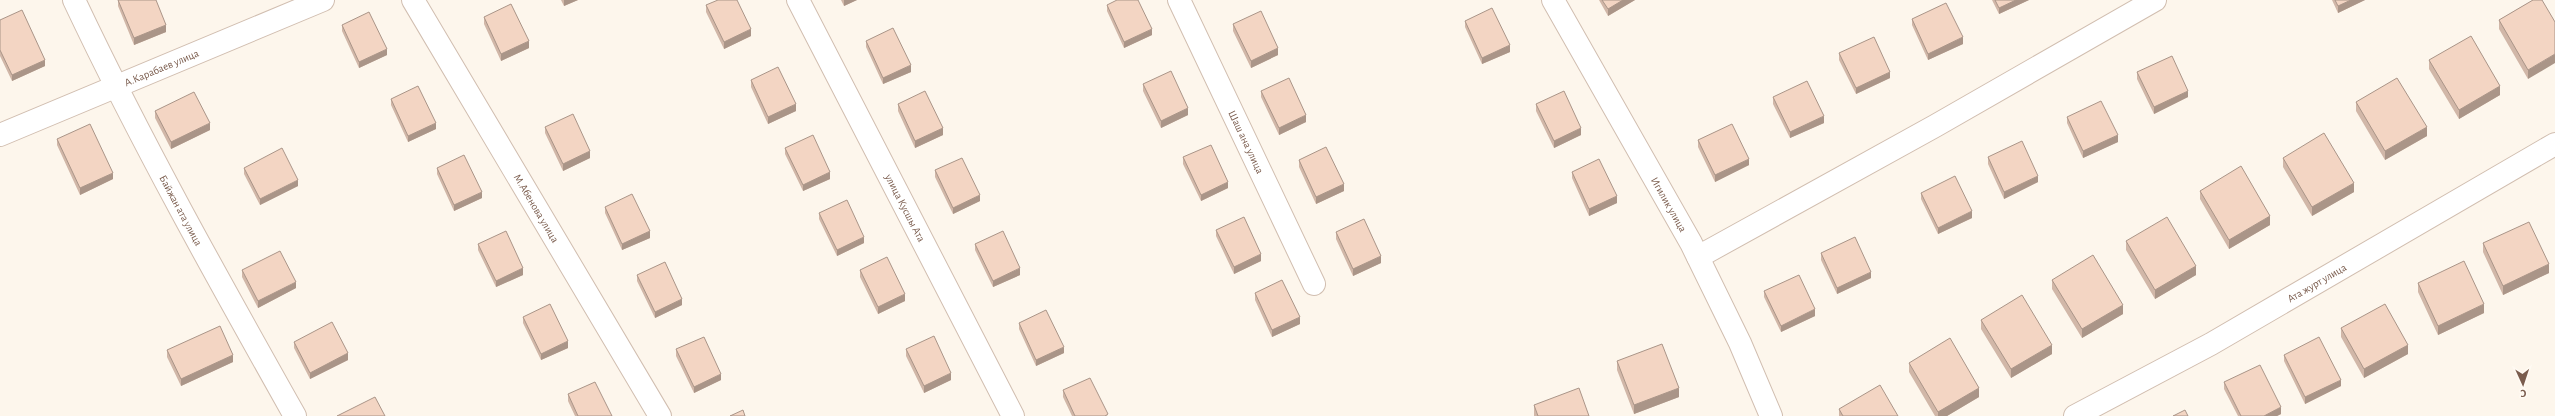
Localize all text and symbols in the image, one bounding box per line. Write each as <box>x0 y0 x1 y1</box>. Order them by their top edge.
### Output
street label: А.Карабаев улица <box>123 48 200 88</box>
street label: Шаш ана улица <box>1226 109 1266 175</box>
street label: М.Абенова улица <box>512 172 561 245</box>
street label: улица Кусшы Ата <box>883 172 927 244</box>
street label: Байжан ата улица <box>157 173 204 248</box>
street label: Игилик улица <box>1649 175 1689 234</box>
street label: Ата журт улица <box>2285 262 2348 304</box>
north arrow <box>2503 364 2543 404</box>
text: С <box>2520 388 2527 399</box>

